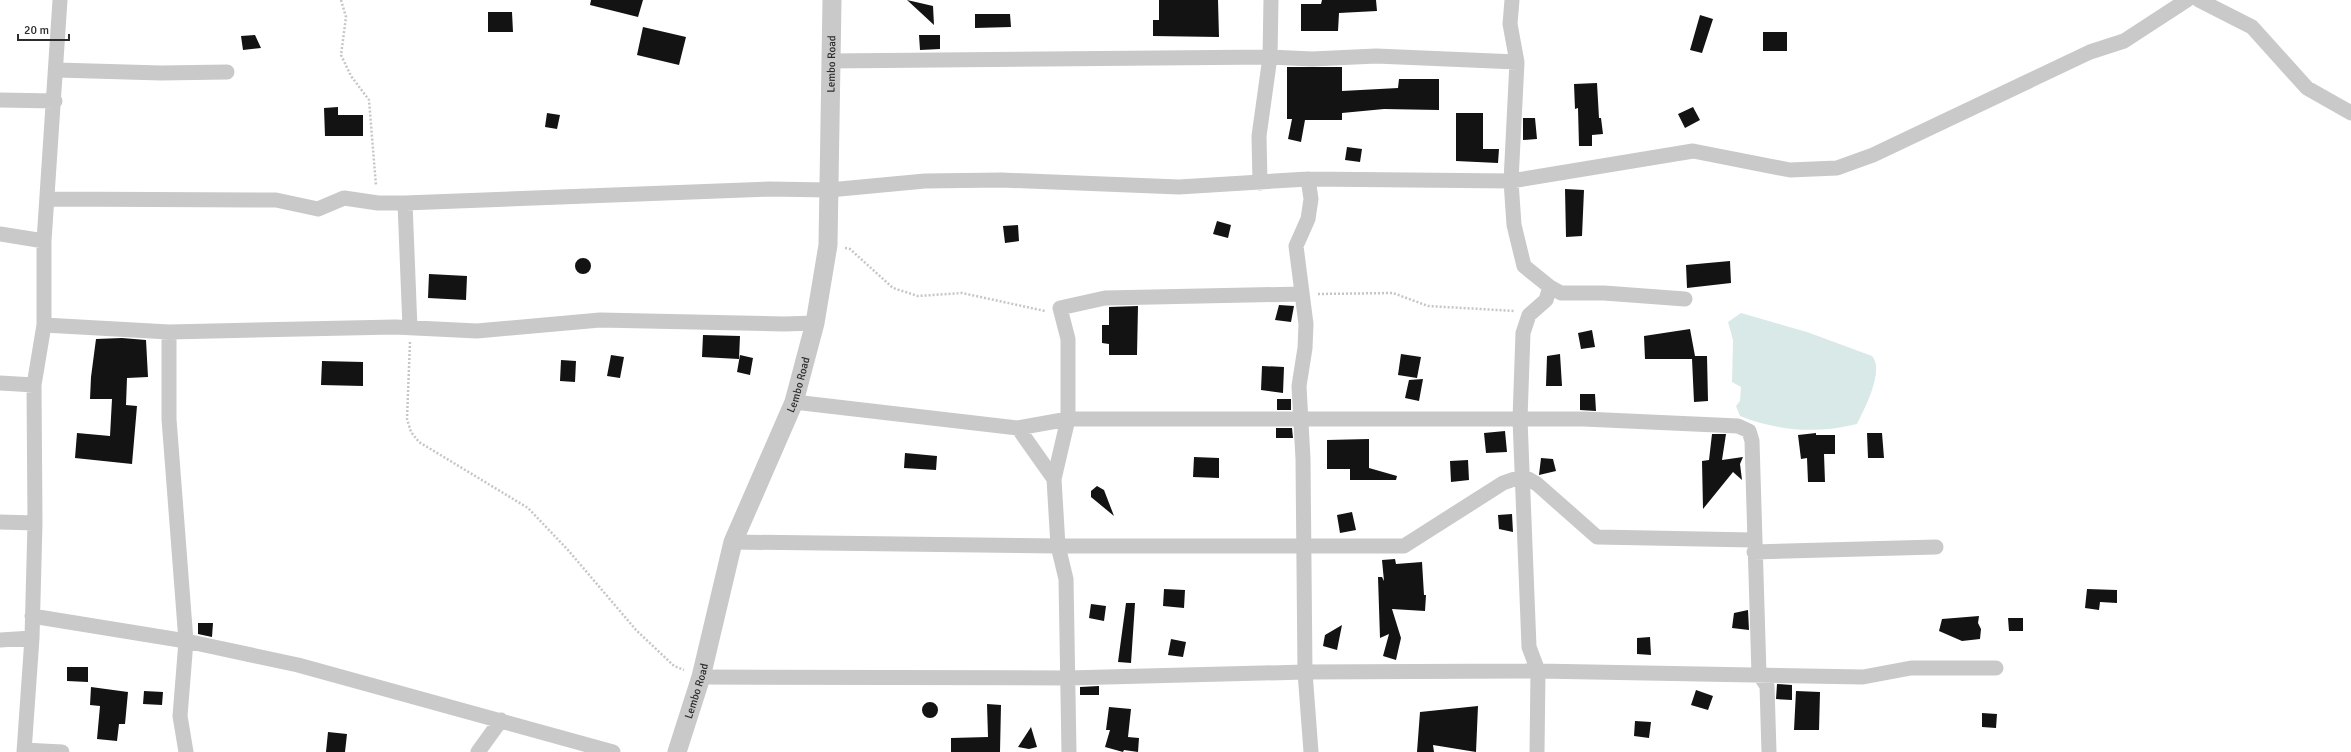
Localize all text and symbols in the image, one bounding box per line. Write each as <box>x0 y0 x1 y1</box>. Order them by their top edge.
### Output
scale bar <box>18 16 69 42</box>
text: 20 m <box>24 23 49 38</box>
street label: Lembo Road <box>824 35 838 93</box>
street label: Lembo Road <box>784 355 812 415</box>
street label: Lembo Road <box>682 662 711 720</box>

